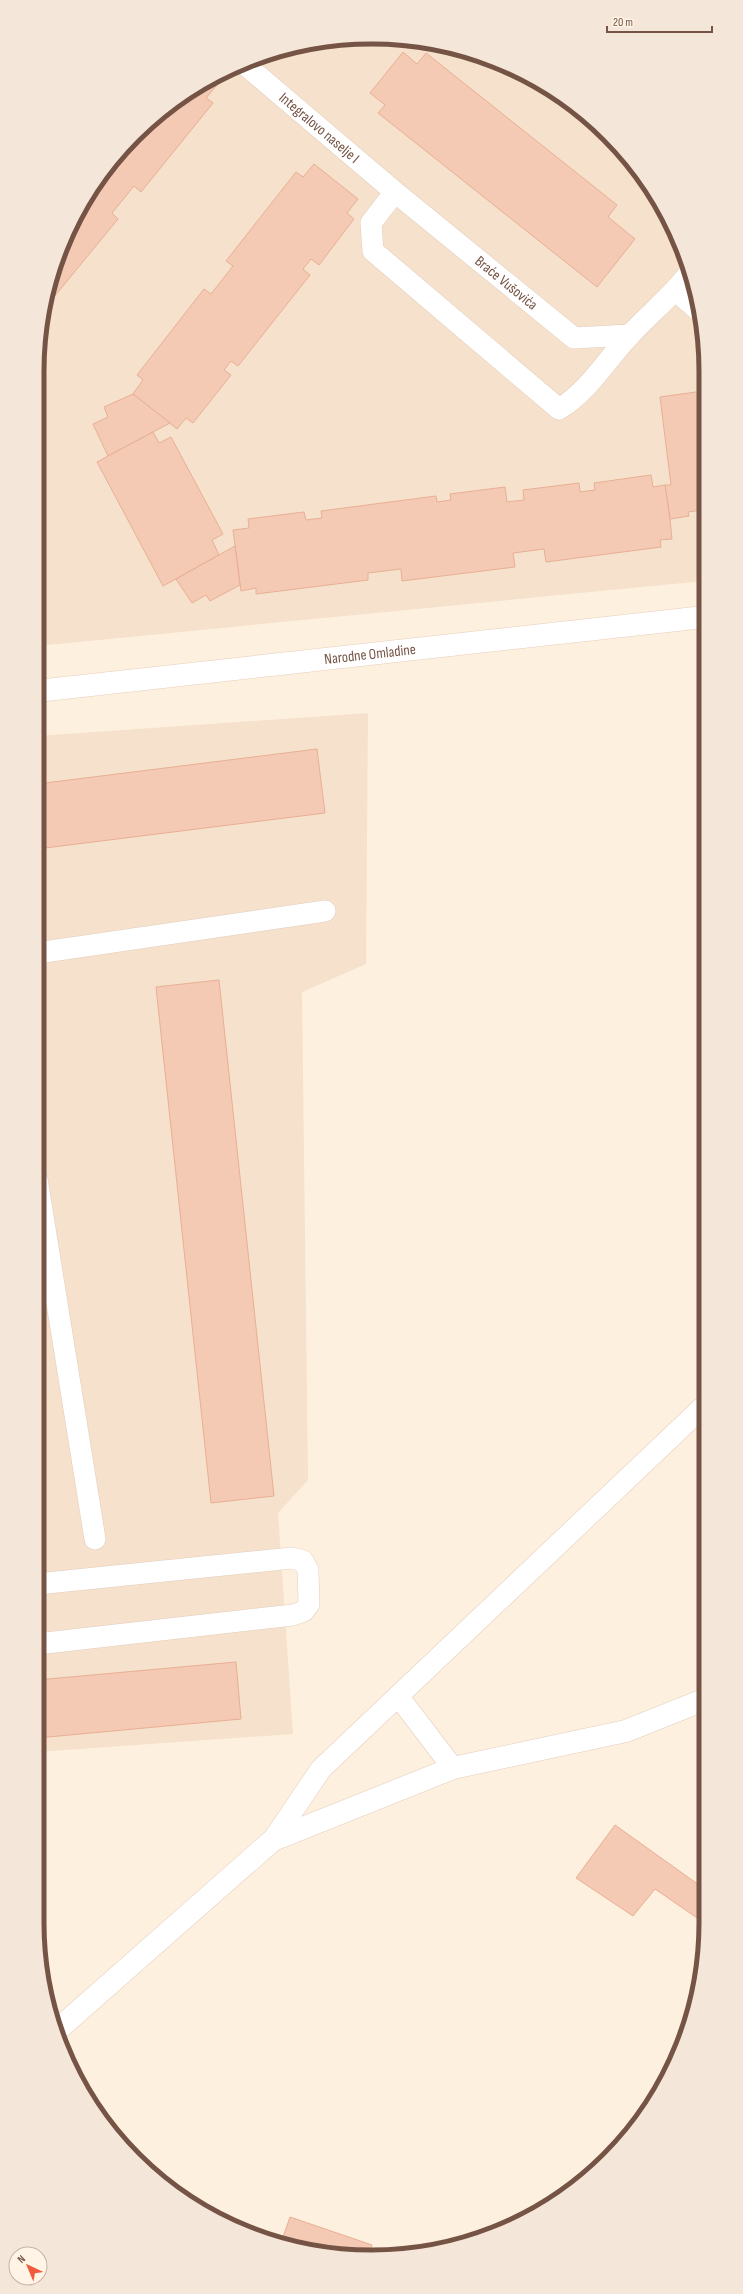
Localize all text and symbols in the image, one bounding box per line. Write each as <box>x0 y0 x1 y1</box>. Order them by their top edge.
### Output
scale bar <box>607 8 712 34</box>
text: 20 m <box>613 15 633 30</box>
street label: Integralovo naselje I <box>275 88 363 168</box>
street label: Braće Vušovića <box>471 252 541 315</box>
street label: Narodne Omladine <box>323 640 417 669</box>
north arrow <box>8 2246 48 2286</box>
text: N <box>15 2252 28 2266</box>

